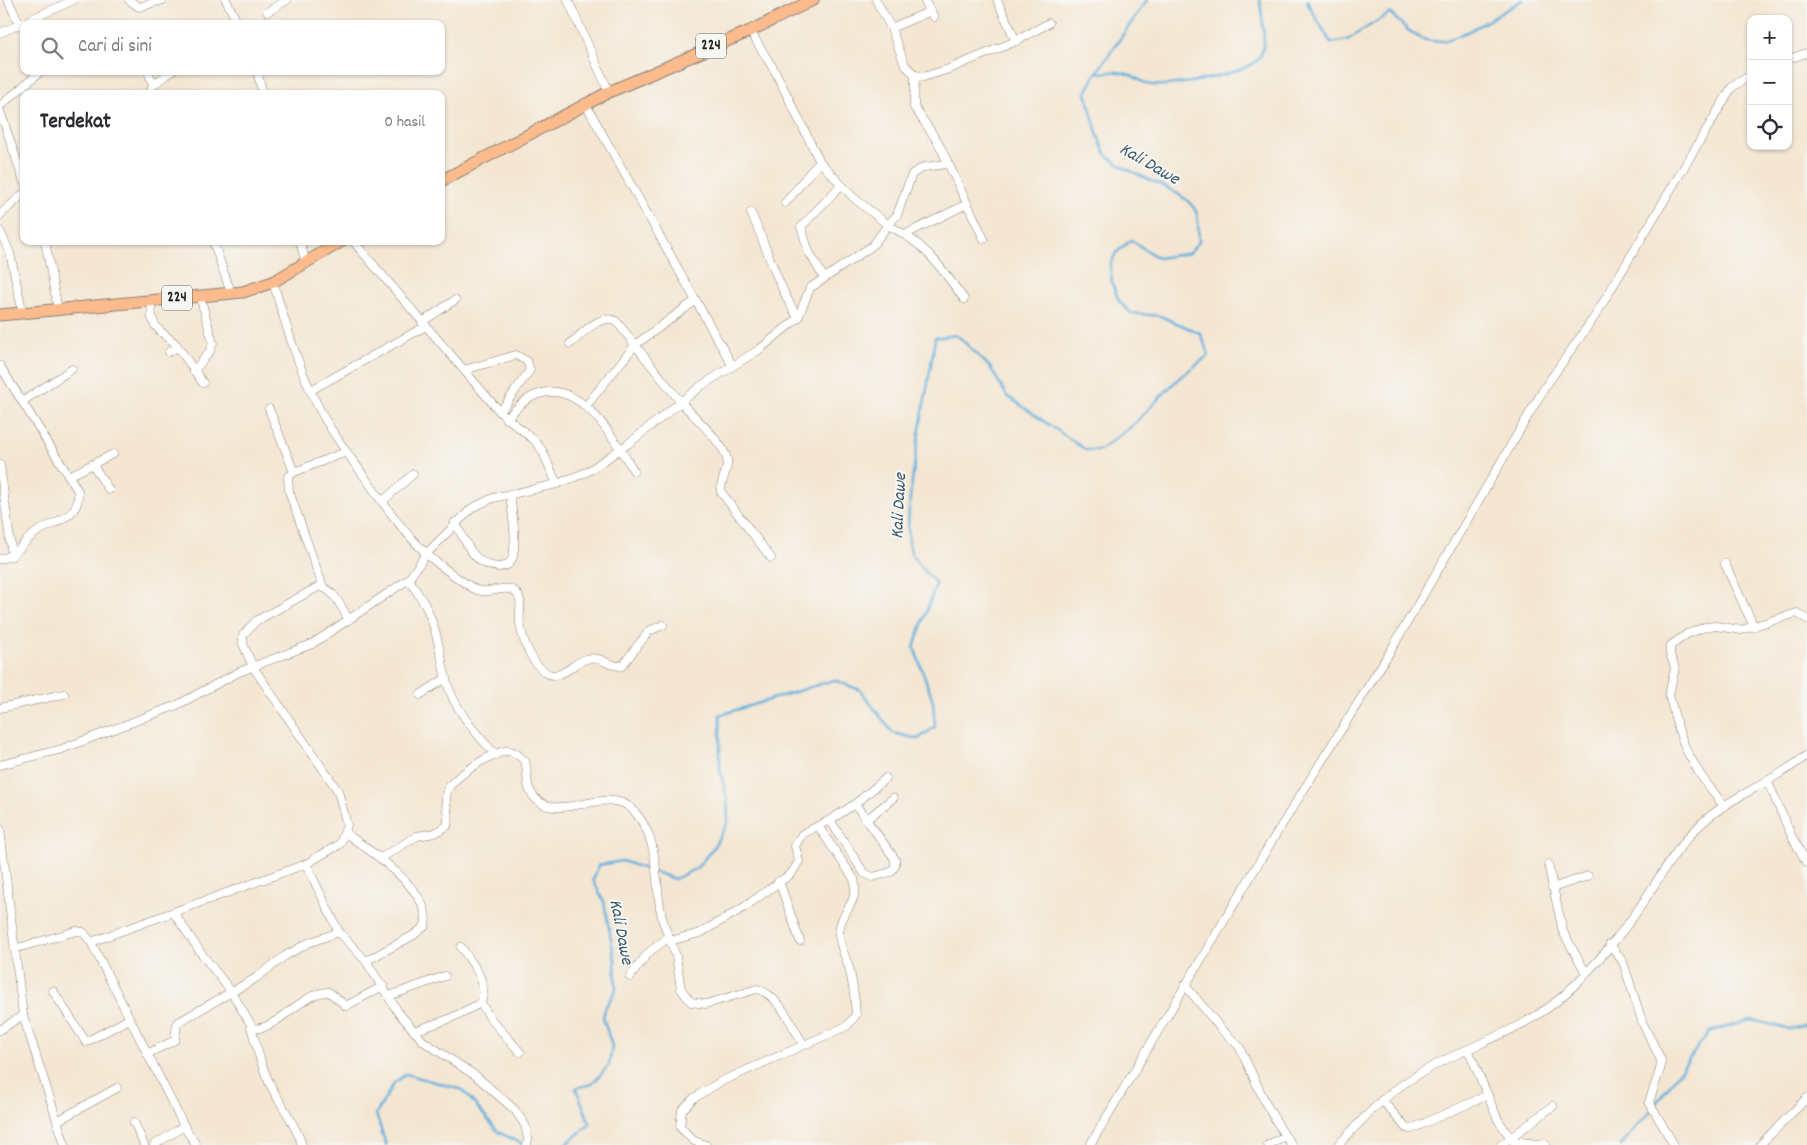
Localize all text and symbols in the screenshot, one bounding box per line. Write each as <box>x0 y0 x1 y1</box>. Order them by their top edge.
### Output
map controls <box>1747 15 1792 150</box>
button: + <box>1747 15 1792 60</box>
search box <box>20 20 445 75</box>
icon: search <box>38 34 66 62</box>
text: Cari di sini <box>78 34 152 61</box>
road number: 224 <box>696 34 726 58</box>
button: − <box>1747 60 1792 105</box>
button: locate <box>1747 105 1792 150</box>
text: Terdekat <box>40 108 111 138</box>
text: 0 hasil <box>384 111 425 134</box>
water label: Kali Dawe <box>1114 138 1185 193</box>
road number: 224 <box>162 286 192 310</box>
water label: Kali Dawe <box>886 471 914 539</box>
water label: Kali Dawe <box>601 897 639 968</box>

